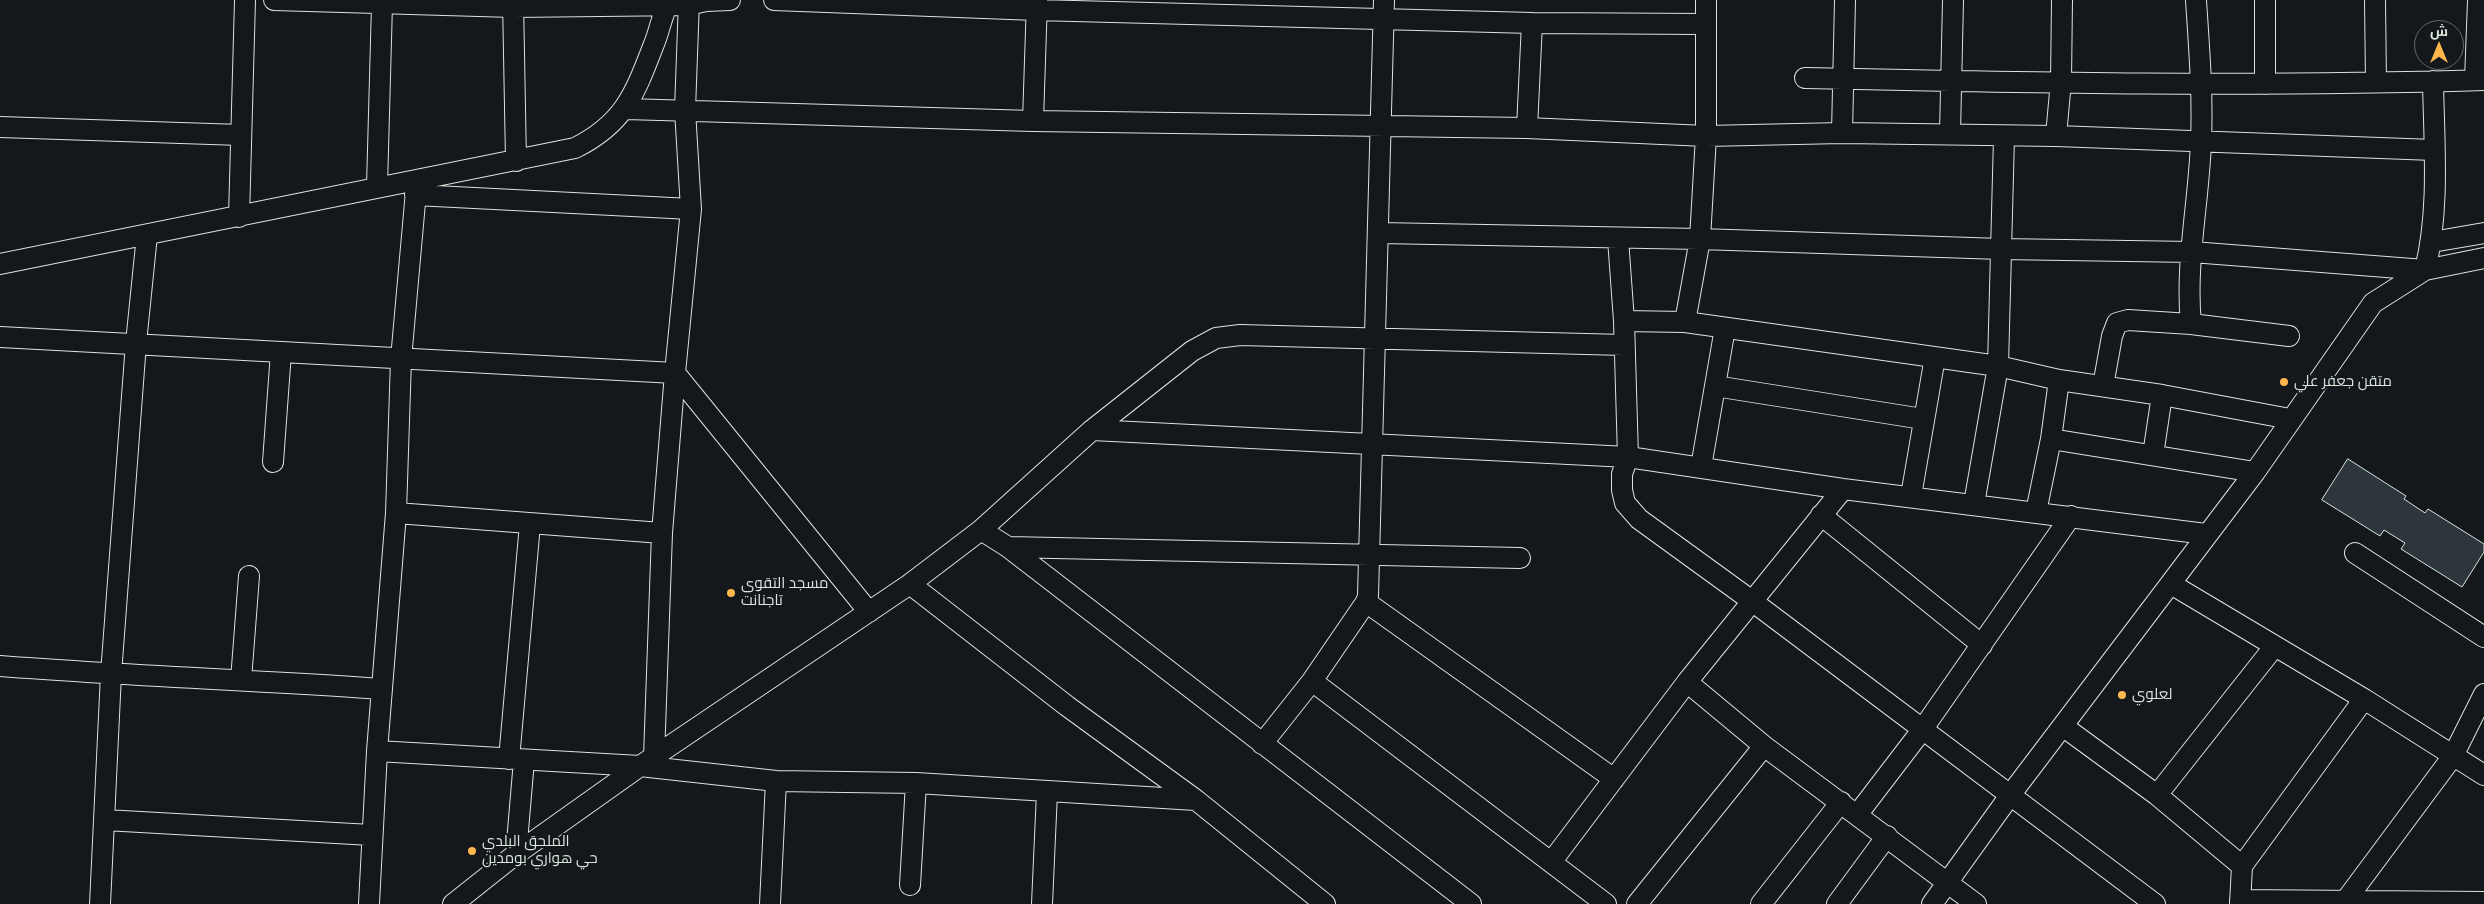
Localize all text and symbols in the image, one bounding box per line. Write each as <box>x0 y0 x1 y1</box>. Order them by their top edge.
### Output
north arrow <box>2414 20 2464 70</box>
text: ش <box>2430 22 2448 40</box>
place label: متقن جعفر علي <box>2294 373 2392 391</box>
marker: متقن جعفر علي <box>2278 376 2290 388</box>
place label: مسجد التقوى تاجنانت <box>741 575 828 610</box>
marker: مسجد التقوى تاجنانت <box>725 587 737 599</box>
place label: لعلوي <box>2132 686 2172 704</box>
marker: لعلوي <box>2116 689 2128 701</box>
place label: الملحق البلدي حي هواري بومدين <box>482 833 598 868</box>
marker: الملحق البلدي حي هواري بومدين <box>466 845 478 857</box>

